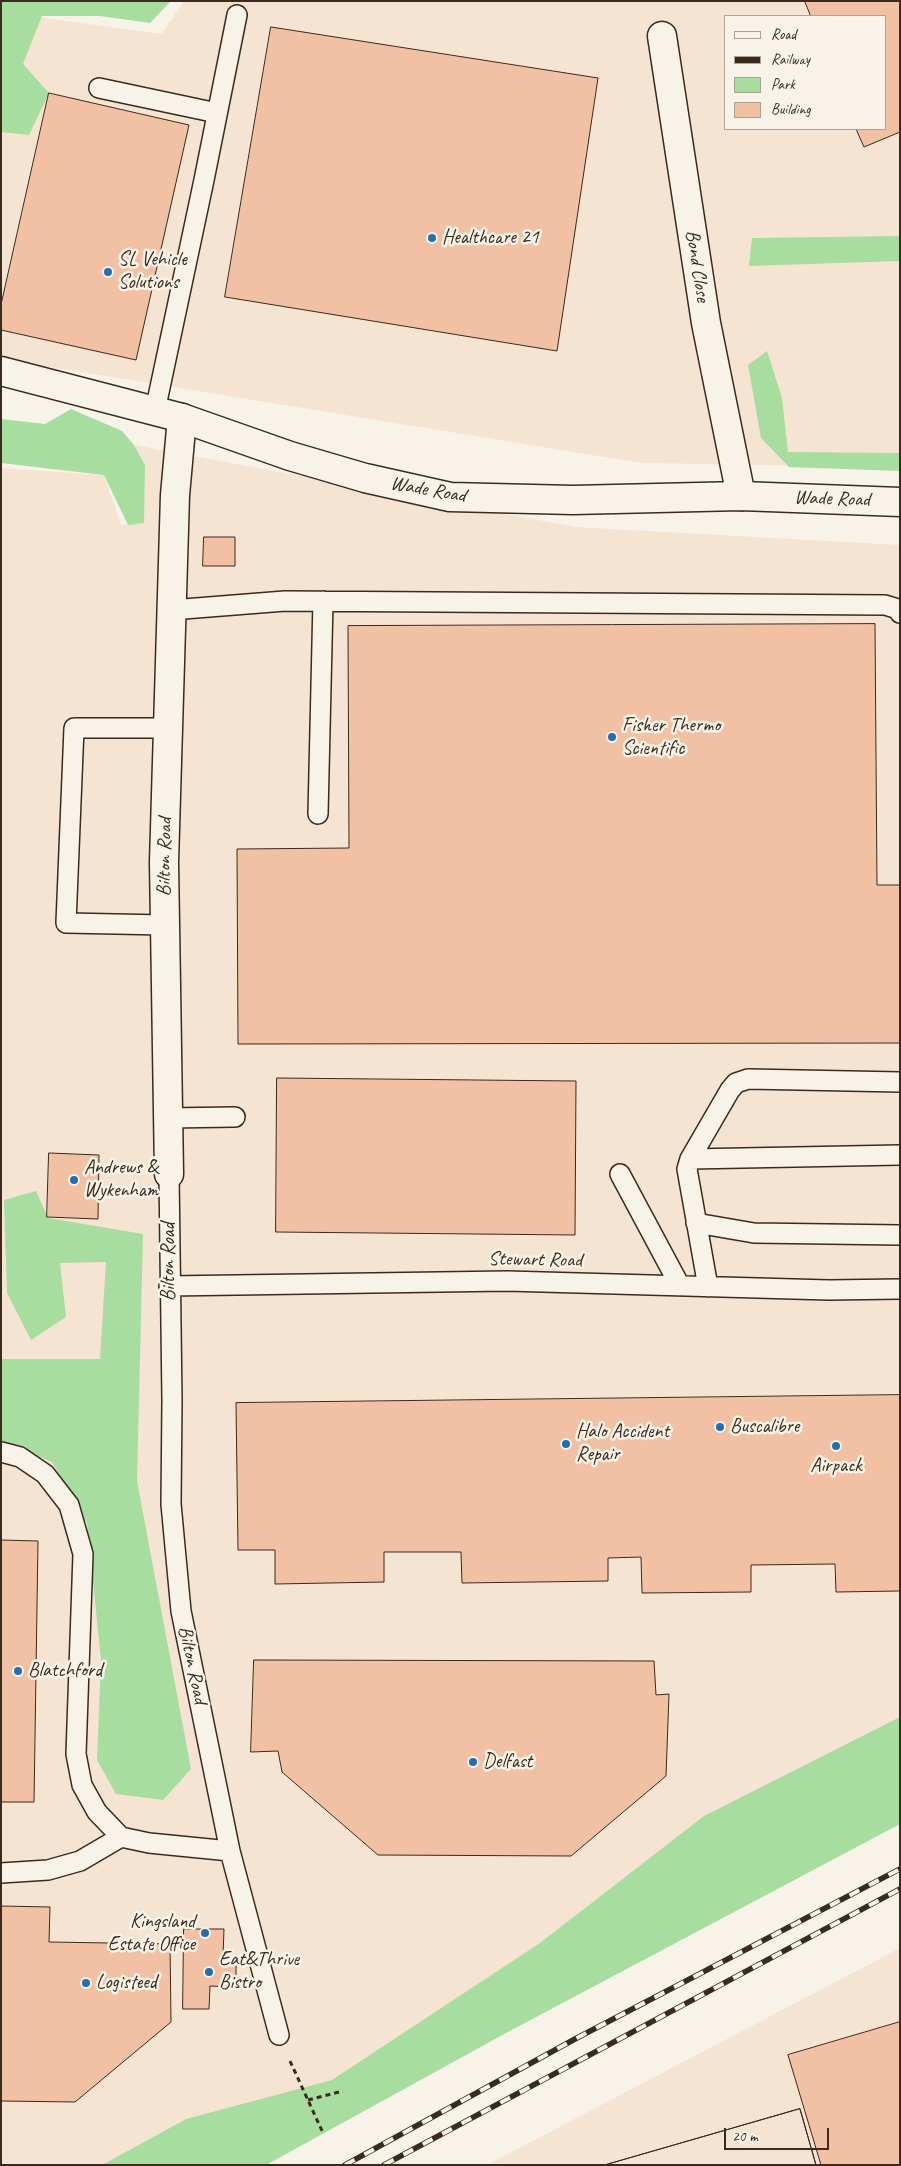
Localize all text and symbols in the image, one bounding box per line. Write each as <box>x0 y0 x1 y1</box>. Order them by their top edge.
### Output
legend <box>724 15 886 130</box>
text: Road <box>771 25 796 44</box>
text: Railway <box>771 50 810 69</box>
text: Park <box>771 75 795 94</box>
text: Building <box>771 100 810 119</box>
place label: Healthcare 21 <box>442 226 539 250</box>
street label: Bond Close <box>679 228 715 304</box>
marker: Healthcare 21 <box>426 232 438 244</box>
place label: SL Vehicle Solutions <box>118 248 187 295</box>
marker: SL Vehicle Solutions <box>102 266 114 278</box>
street label: Wade Road <box>389 472 467 508</box>
street label: Wade Road <box>794 486 870 512</box>
place label: Fisher Thermo Scientific <box>622 714 720 761</box>
marker: Fisher Thermo Scientific <box>606 731 618 743</box>
street label: Bilton Road <box>152 817 178 897</box>
place label: Andrews & Wykenham <box>84 1156 158 1203</box>
marker: Andrews & Wykenham <box>68 1174 80 1186</box>
street label: Bilton Road <box>157 1223 181 1301</box>
street label: Stewart Road <box>488 1247 582 1273</box>
place label: Buscalibre <box>730 1415 799 1439</box>
place label: Halo Accident Repair <box>576 1420 669 1467</box>
marker: Buscalibre <box>714 1421 726 1433</box>
marker: Halo Accident Repair <box>560 1438 572 1450</box>
marker: Airpack <box>830 1440 842 1452</box>
place label: Airpack <box>810 1454 862 1478</box>
street label: Bilton Road <box>172 1624 212 1706</box>
place label: Blatchford <box>28 1659 102 1683</box>
marker: Blatchford <box>12 1665 24 1677</box>
place label: Delfast <box>483 1750 532 1774</box>
marker: Delfast <box>467 1756 479 1768</box>
place label: Kingsland Estate Office <box>108 1910 195 1957</box>
marker: Kingsland Estate Office <box>199 1927 211 1939</box>
place label: Eat&Thrive Bistro <box>219 1948 299 1995</box>
marker: Eat&Thrive Bistro <box>203 1966 215 1978</box>
place label: Logisteed <box>96 1971 157 1995</box>
marker: Logisteed <box>80 1977 92 1989</box>
scale bar <box>726 2118 831 2150</box>
text: 20 m <box>732 2127 758 2146</box>

